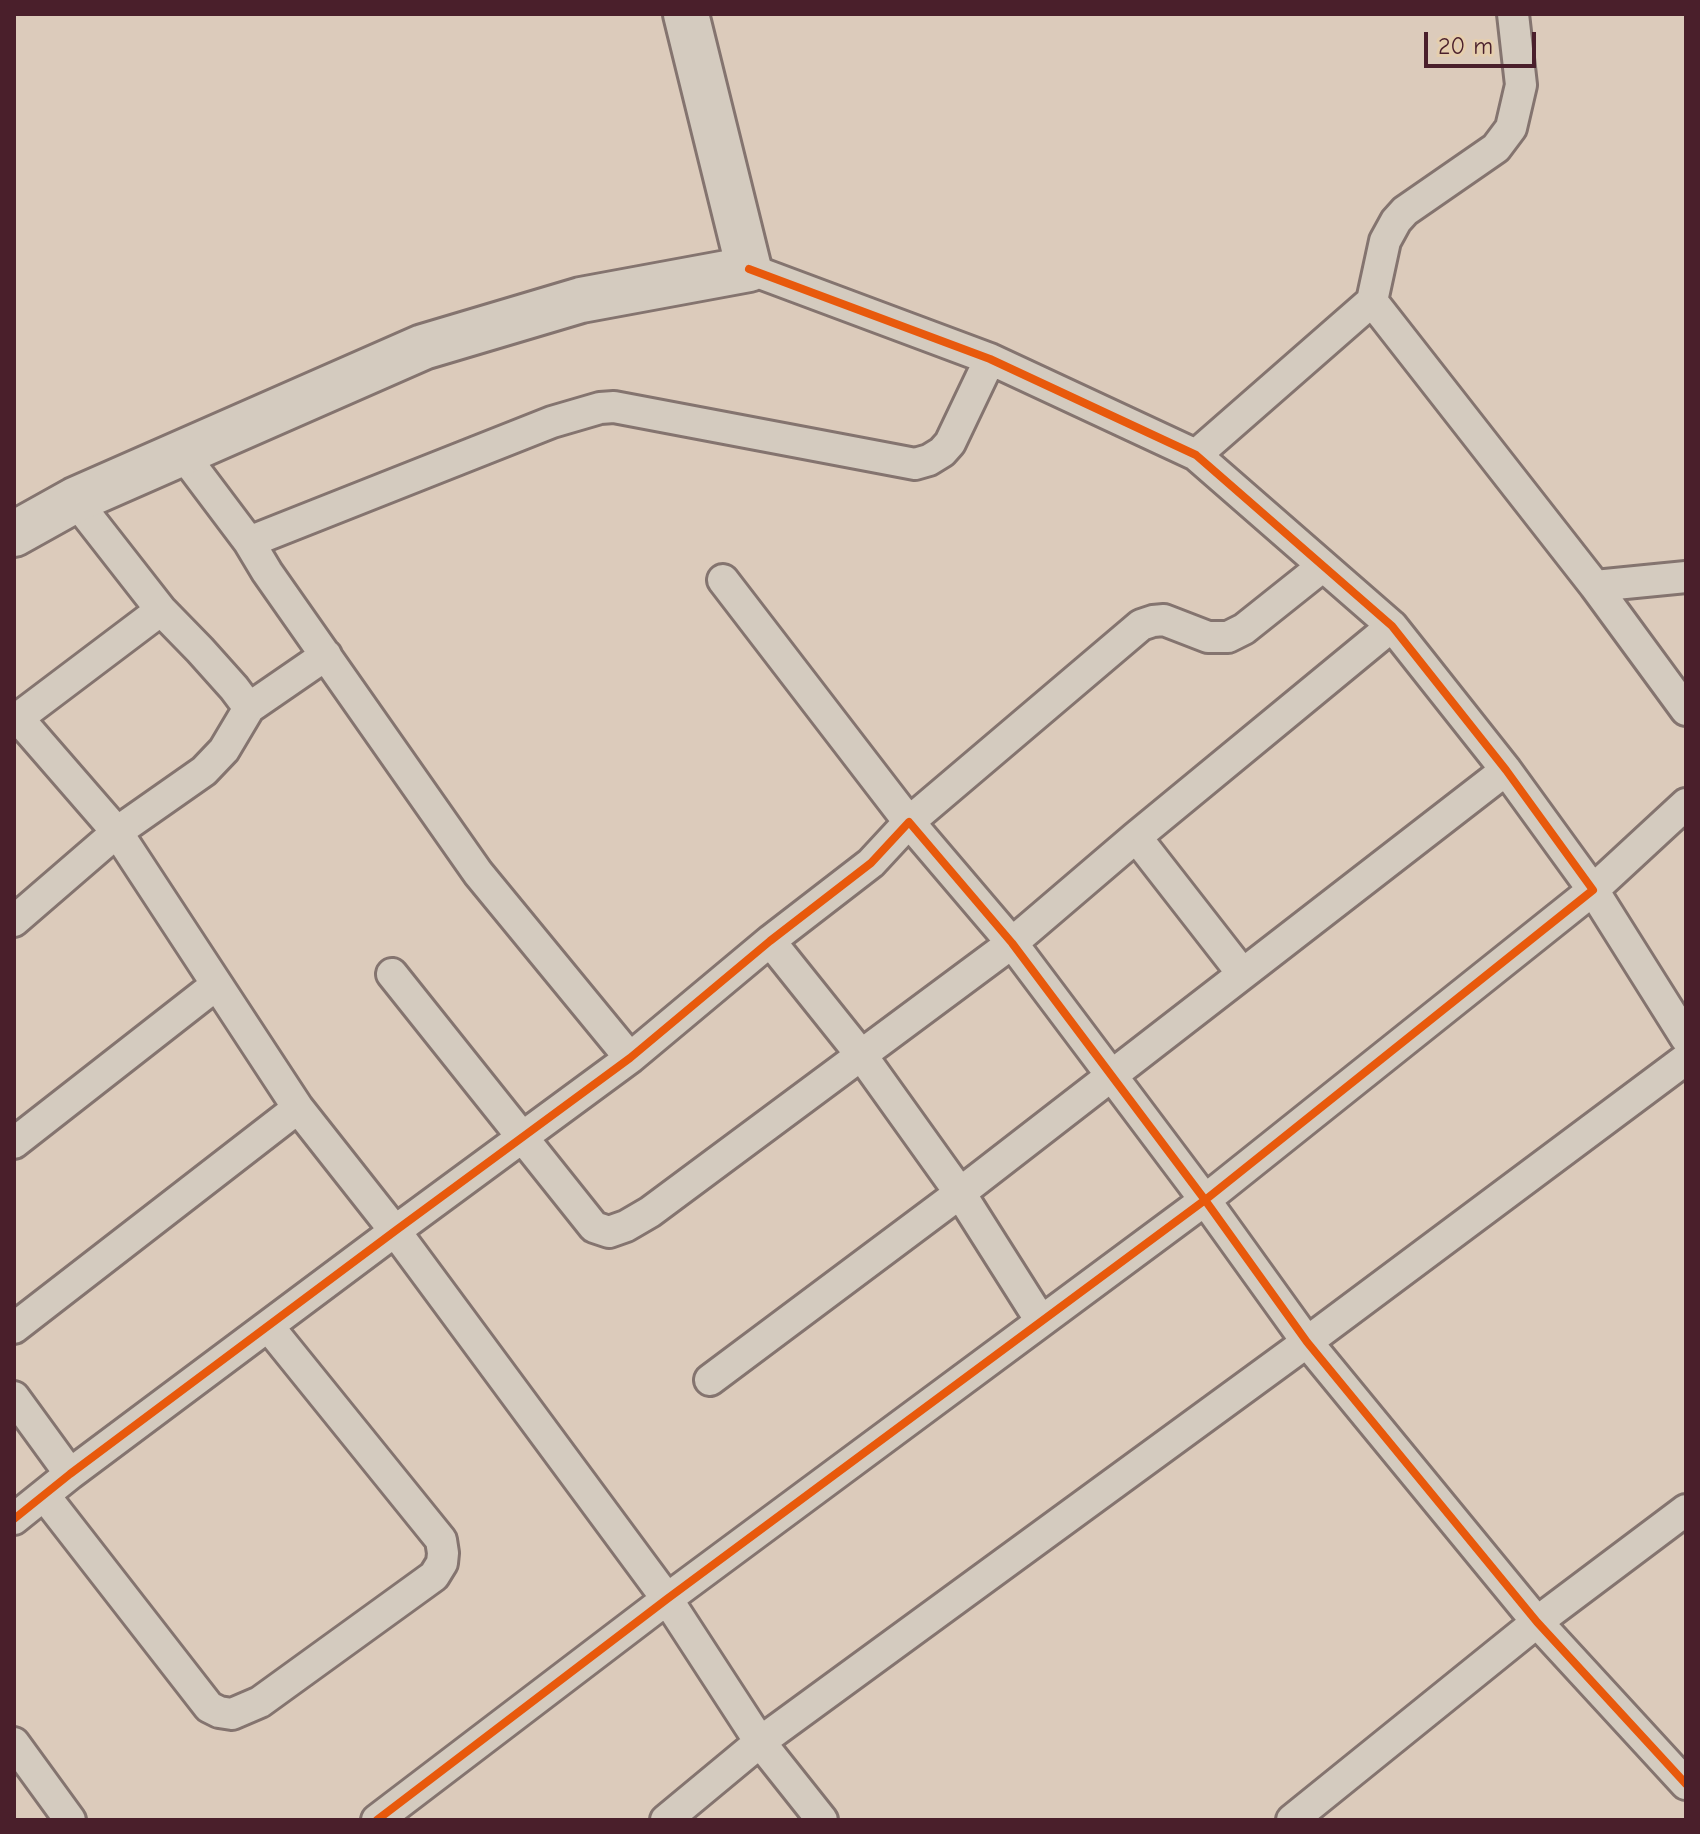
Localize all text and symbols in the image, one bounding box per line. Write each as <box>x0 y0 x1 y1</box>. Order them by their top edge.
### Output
scale bar <box>1428 16 1540 66</box>
text: 20 m <box>1438 32 1493 60</box>

